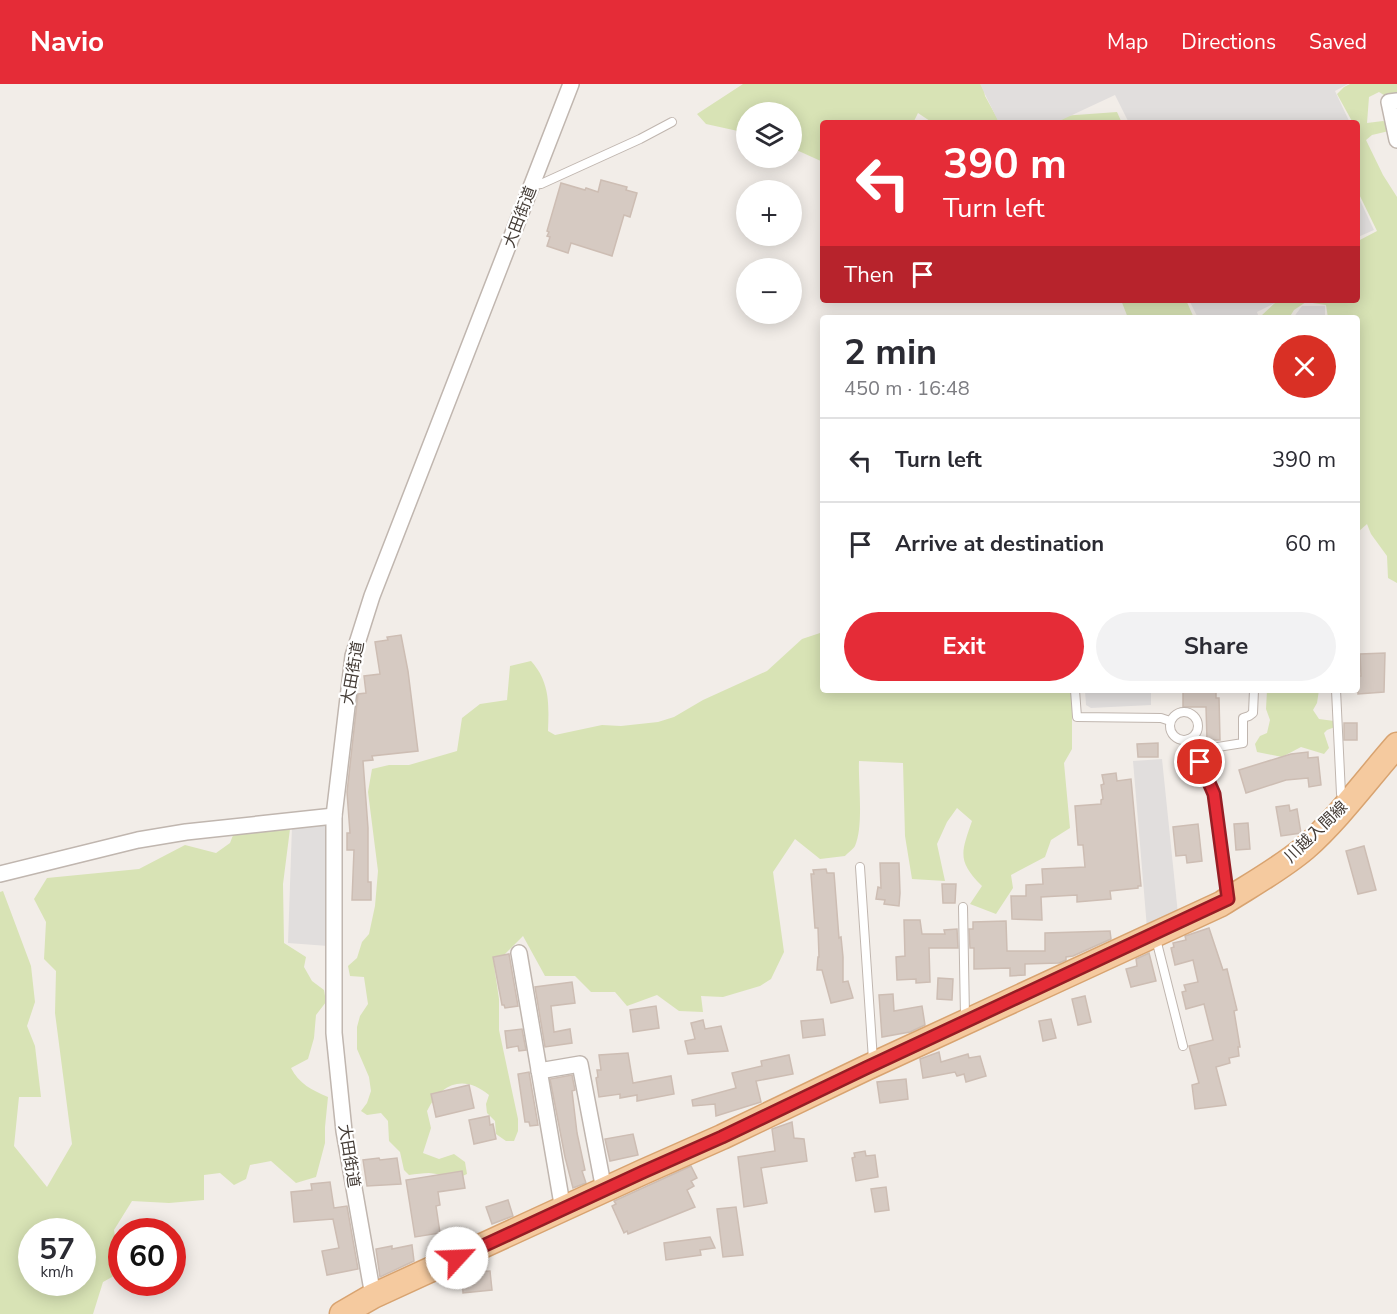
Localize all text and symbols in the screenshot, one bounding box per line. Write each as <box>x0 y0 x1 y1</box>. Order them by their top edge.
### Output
text: Navio <box>30 23 104 61</box>
text: Map <box>1107 28 1148 56</box>
text: Directions <box>1181 28 1276 56</box>
text: Saved <box>1309 28 1367 56</box>
map controls <box>736 102 802 324</box>
button: layers <box>736 102 802 168</box>
text: 390 m <box>943 136 1067 193</box>
icon: left <box>844 144 922 222</box>
button: + <box>736 180 802 246</box>
street label: 大田街道 <box>498 183 542 251</box>
text: Turn left <box>943 190 1044 227</box>
button: − <box>736 258 802 324</box>
icon: arrive <box>906 258 939 291</box>
text: Then <box>844 260 894 290</box>
text: 2 min <box>844 328 937 377</box>
button: close <box>1273 335 1336 398</box>
text: 450 m · 16:48 <box>844 375 970 402</box>
icon: left <box>844 444 877 477</box>
text: Turn left <box>895 445 982 475</box>
text: 390 m <box>1272 445 1336 475</box>
icon: arrive <box>844 528 877 561</box>
text: Arrive at destination <box>895 529 1104 559</box>
text: 60 m <box>1285 529 1336 559</box>
button: Exit <box>844 612 1084 681</box>
button: Share <box>1096 612 1336 681</box>
street label: 大田街道 <box>337 640 369 706</box>
pin <box>1174 736 1225 787</box>
icon: arrive <box>1183 745 1216 778</box>
street label: 川越入間線 <box>1280 796 1352 868</box>
street label: 大田街道 <box>333 1123 365 1189</box>
speed limit sign: 60 <box>108 1218 186 1296</box>
position arrow <box>425 1226 489 1290</box>
text: 57 <box>39 1229 75 1270</box>
text: km/h <box>40 1262 74 1282</box>

